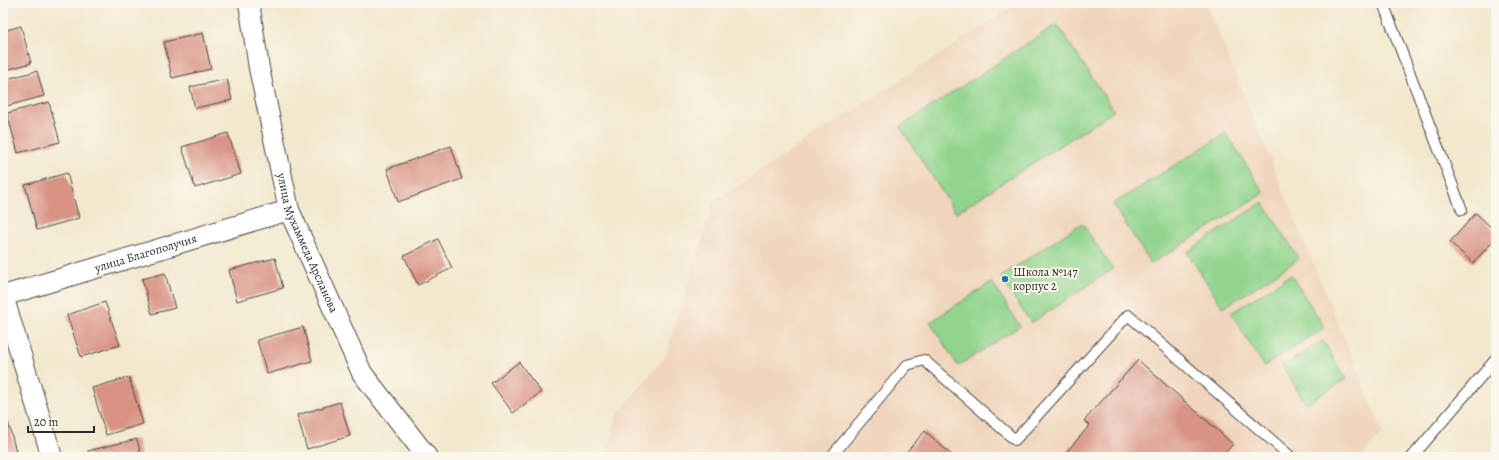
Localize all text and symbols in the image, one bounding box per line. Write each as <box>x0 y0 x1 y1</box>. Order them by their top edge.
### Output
street label: улица Мухаммеда Арсланова <box>273 171 342 316</box>
street label: улица Благополучия <box>92 230 199 276</box>
place label: Школа №147 корпус 2 <box>1013 264 1079 294</box>
marker: Школа №147 корпус 2 <box>1000 274 1010 284</box>
scale bar <box>28 408 94 434</box>
text: 20 m <box>34 414 58 430</box>

